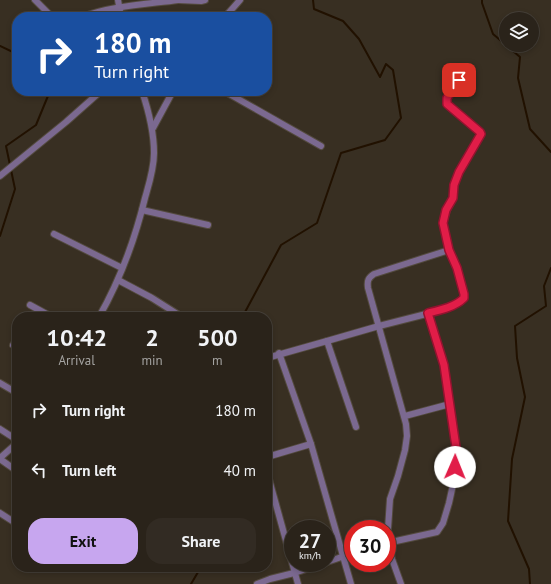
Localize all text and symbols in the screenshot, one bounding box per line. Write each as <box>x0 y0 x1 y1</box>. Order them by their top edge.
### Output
map controls <box>499 12 539 52</box>
button: layers <box>499 12 539 52</box>
text: 180 m <box>94 24 171 61</box>
icon: right <box>28 28 80 80</box>
text: Turn right <box>94 60 169 83</box>
pin <box>442 63 476 97</box>
icon: arrive <box>448 69 470 91</box>
text: 10:42 <box>46 322 107 353</box>
text: 2 <box>145 322 159 353</box>
text: 500 <box>197 322 238 353</box>
text: Arrival <box>59 352 95 369</box>
text: min <box>141 352 163 369</box>
text: m <box>212 352 223 369</box>
icon: right <box>28 399 50 421</box>
text: Turn right <box>62 401 125 420</box>
text: 180 m <box>215 401 256 420</box>
position arrow <box>434 446 476 488</box>
icon: left <box>28 459 50 481</box>
text: Turn left <box>62 461 116 480</box>
text: 40 m <box>223 461 256 480</box>
button: Exit <box>28 518 138 564</box>
button: Share <box>146 518 256 564</box>
speed limit sign: 30 <box>344 520 396 572</box>
text: 27 <box>299 528 321 554</box>
text: km/h <box>299 549 321 562</box>

